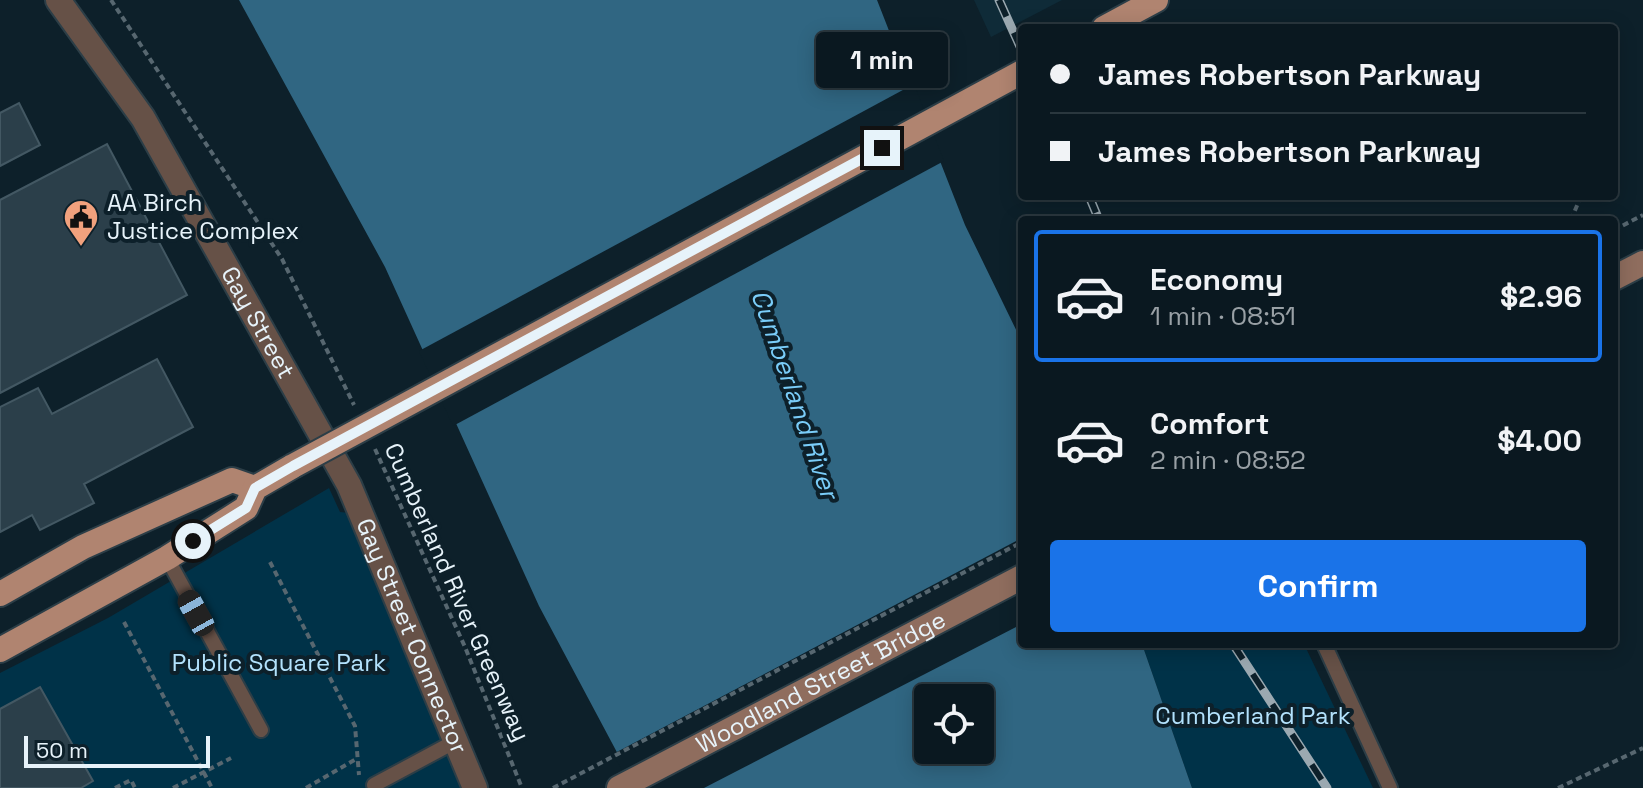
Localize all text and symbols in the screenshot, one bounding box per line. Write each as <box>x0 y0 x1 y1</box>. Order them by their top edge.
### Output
callout: 1 min <box>816 32 948 88</box>
text: 1 min <box>850 43 914 77</box>
text: James Robertson Parkway <box>1098 55 1481 94</box>
route end <box>864 130 900 166</box>
text: James Robertson Parkway <box>1098 132 1481 171</box>
place label: AA Birch Justice Complex <box>107 187 299 246</box>
public building icon: AA Birch Justice Complex <box>62 198 100 248</box>
icon: car <box>1054 260 1126 332</box>
text: Economy <box>1150 260 1283 299</box>
street label: Gay Street <box>214 261 302 384</box>
text: $2.96 <box>1500 277 1582 316</box>
water label: Cumberland River <box>743 285 848 506</box>
text: 1 min · 08:51 <box>1150 299 1296 333</box>
icon: car <box>1054 404 1126 476</box>
text: Comfort <box>1150 404 1269 443</box>
text: $4.00 <box>1497 421 1582 460</box>
street label: Cumberland River Greenway <box>378 438 537 746</box>
text: 2 min · 08:52 <box>1150 443 1306 477</box>
street label: Gay Street Connector <box>350 514 475 758</box>
route start <box>175 523 211 559</box>
button: Confirm <box>1050 540 1586 632</box>
car <box>174 586 218 640</box>
street label: Woodland Street Bridge <box>691 604 951 760</box>
park label: Public Square Park <box>172 647 386 678</box>
map controls <box>914 684 994 764</box>
button: locate <box>914 684 994 764</box>
park label: Cumberland Park <box>1155 700 1351 731</box>
scale bar <box>24 732 210 768</box>
text: 50 m <box>36 736 88 764</box>

